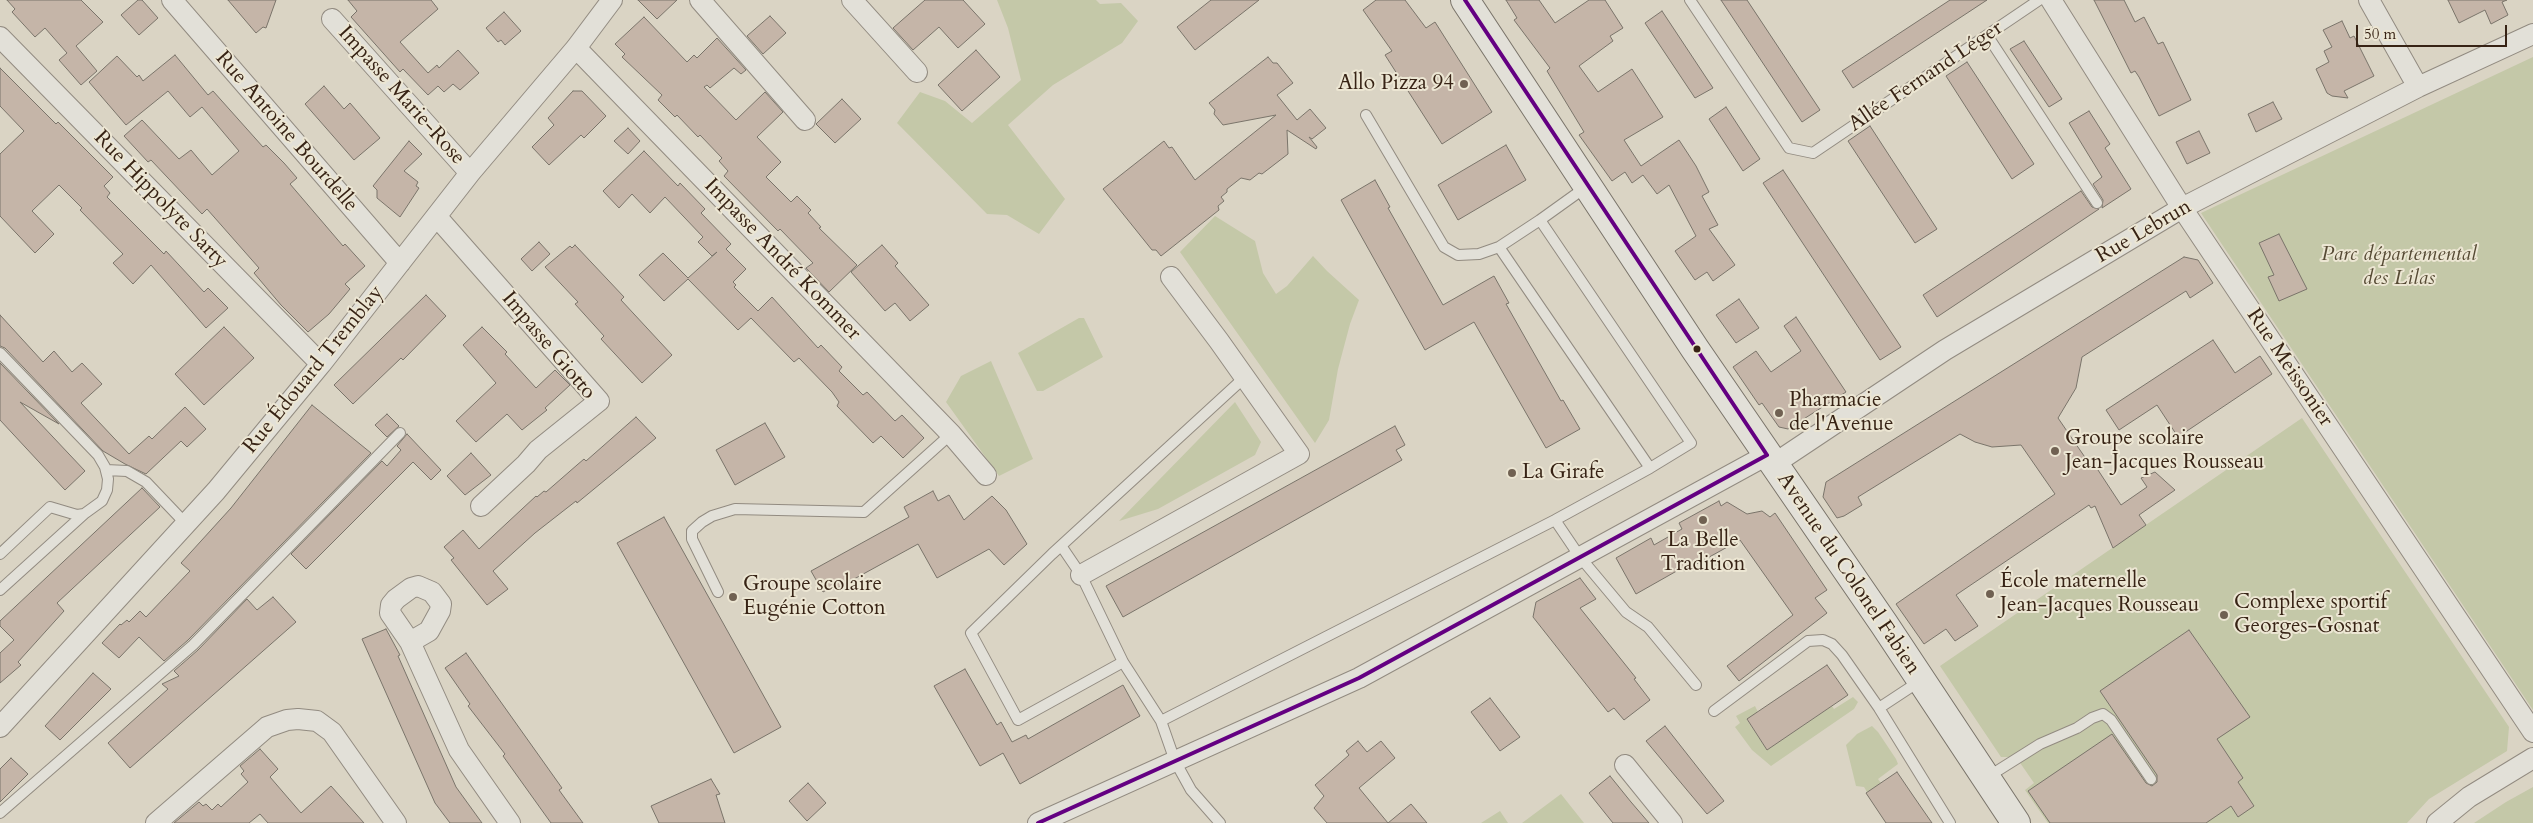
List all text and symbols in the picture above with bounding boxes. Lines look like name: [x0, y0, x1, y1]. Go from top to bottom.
scale bar: [2358, 15, 2509, 47]
street label: Allée Fernand Léger: [1844, 16, 2008, 138]
street label: Impasse Marie-Rose: [332, 21, 470, 171]
text: 50 m: [2364, 24, 2396, 44]
street label: Rue Antoine Bourdelle: [209, 46, 363, 218]
place label: Allo Pizza 94: [1338, 71, 1454, 97]
marker: Allo Pizza 94: [1458, 78, 1470, 90]
street label: Rue Hippolyte Sarty: [88, 126, 232, 274]
street label: Impasse André Kommer: [698, 174, 866, 346]
street label: Rue Lebrun: [2092, 195, 2196, 269]
park label: Parc départemental des Lilas: [2321, 242, 2477, 292]
street label: Rue Édouard Tremblay: [238, 281, 390, 459]
street label: Impasse Giotto: [496, 287, 600, 405]
street label: Rue Meissonier: [2240, 304, 2338, 432]
unlabelled marker: [1692, 344, 1702, 354]
place label: Pharmacie de l'Avenue: [1789, 388, 1894, 438]
marker: Pharmacie de l'Avenue: [1773, 407, 1785, 419]
place label: Groupe scolaire Jean-Jacques Rousseau: [2065, 426, 2264, 476]
marker: Groupe scolaire Jean-Jacques Rousseau: [2049, 445, 2061, 457]
place label: La Girafe: [1522, 460, 1605, 486]
marker: La Girafe: [1506, 467, 1518, 479]
street label: Avenue du Colonel Fabien: [1771, 468, 1925, 680]
marker: La Belle Tradition: [1697, 514, 1709, 526]
place label: La Belle Tradition: [1660, 528, 1746, 578]
place label: École maternelle Jean-Jacques Rousseau: [2000, 569, 2199, 619]
place label: Groupe scolaire Eugénie Cotton: [743, 572, 886, 622]
marker: École maternelle Jean-Jacques Rousseau: [1984, 588, 1996, 600]
place label: Complexe sportif Georges-Gosnat: [2234, 590, 2387, 640]
marker: Groupe scolaire Eugénie Cotton: [727, 591, 739, 603]
marker: Complexe sportif Georges-Gosnat: [2218, 609, 2230, 621]

